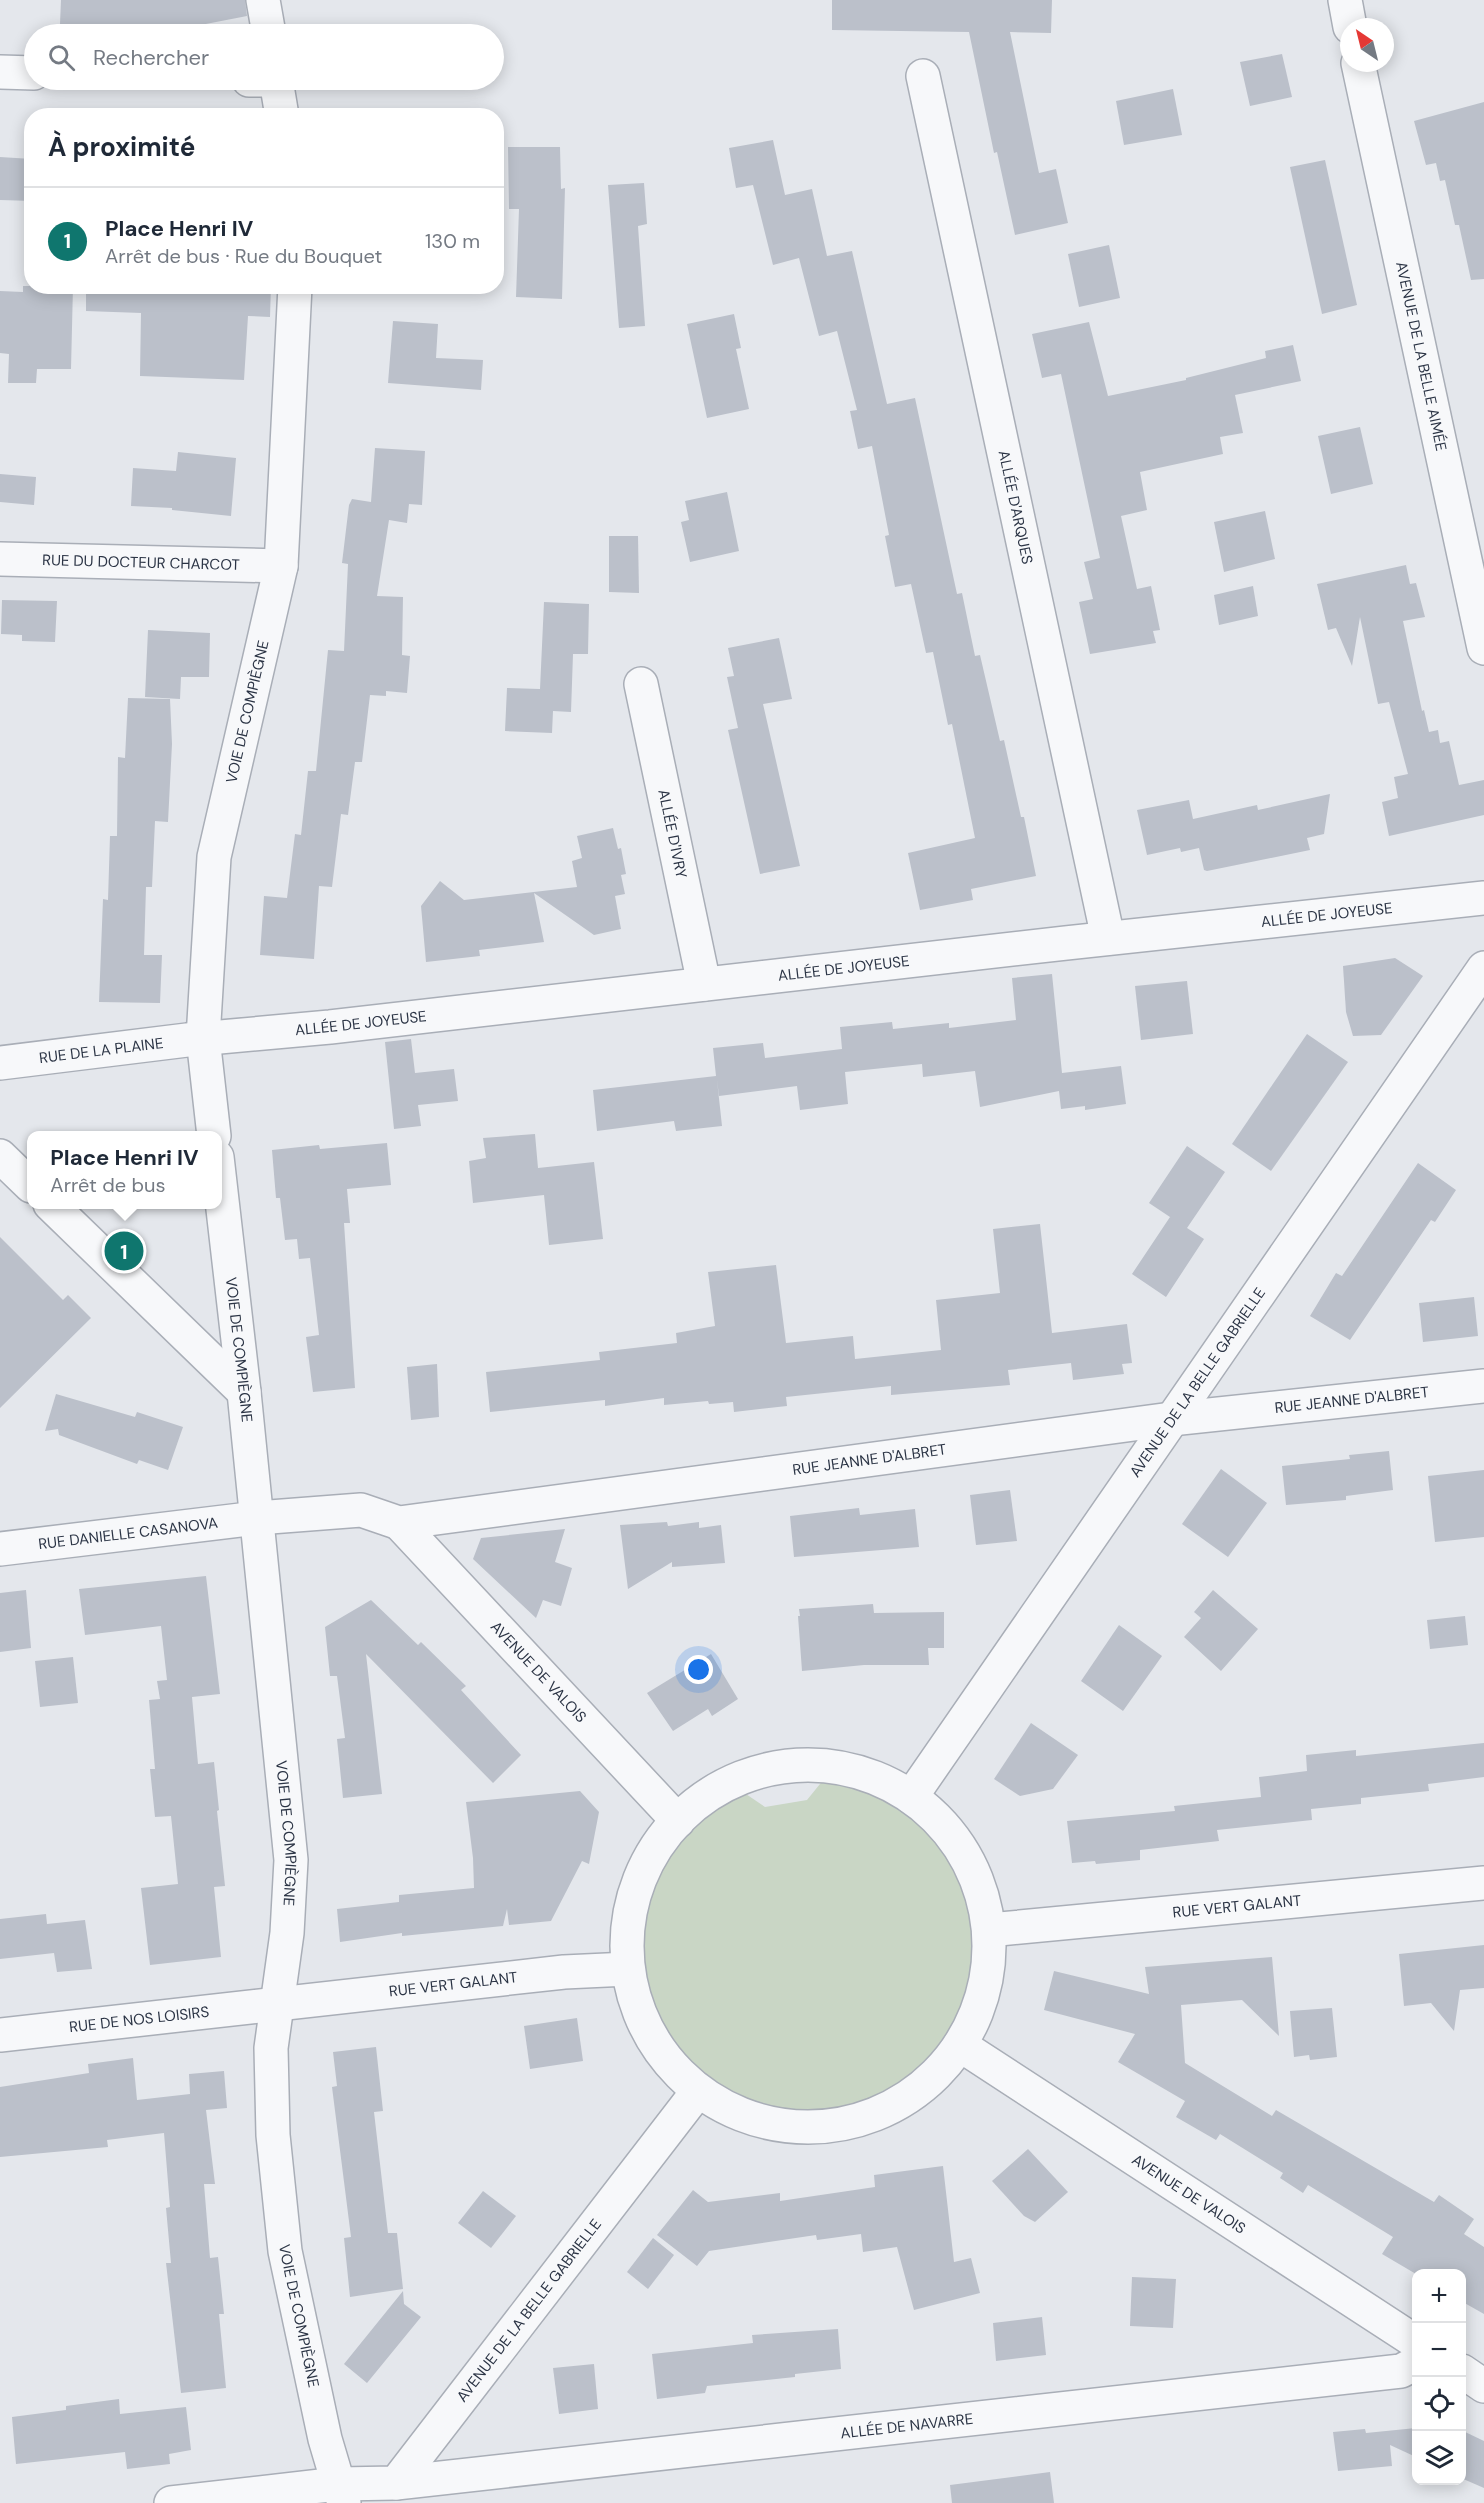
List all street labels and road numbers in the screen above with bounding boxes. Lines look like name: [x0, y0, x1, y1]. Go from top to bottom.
street label: AVENUE DE LA BELLE AIMÉE: [1391, 260, 1451, 453]
street label: ALLÉE D'ARQUES: [994, 448, 1038, 566]
street label: RUE DU DOCTEUR CHARCOT: [42, 550, 240, 575]
street label: VOIE DE COMPIÈGNE: [221, 638, 274, 785]
street label: ALLÉE D'IVRY: [653, 788, 692, 880]
street label: ALLÉE DE JOYEUSE: [1260, 898, 1393, 932]
street label: ALLÉE DE JOYEUSE: [777, 951, 910, 986]
street label: ALLÉE DE JOYEUSE: [294, 1006, 428, 1040]
street label: RUE DE LA PLAINE: [38, 1033, 164, 1068]
street label: VOIE DE COMPIÈGNE: [221, 1276, 257, 1423]
street label: AVENUE DE LA BELLE GABRIELLE: [1125, 1284, 1270, 1481]
street label: RUE JEANNE D'ALBRET: [1274, 1382, 1430, 1418]
street label: RUE JEANNE D'ALBRET: [791, 1439, 948, 1480]
street label: RUE DANIELLE CASANOVA: [37, 1513, 219, 1554]
street label: AVENUE DE VALOIS: [486, 1617, 591, 1727]
street label: VOIE DE COMPIÈGNE: [271, 1760, 301, 1907]
street label: RUE VERT GALANT: [1172, 1890, 1302, 1923]
street label: RUE VERT GALANT: [388, 1967, 518, 2001]
street label: RUE DE NOS LOISIRS: [68, 2002, 210, 2037]
street label: AVENUE DE VALOIS: [1128, 2150, 1250, 2239]
street label: AVENUE DE LA BELLE GABRIELLE: [452, 2215, 606, 2406]
street label: VOIE DE COMPIÈGNE: [274, 2243, 324, 2389]
street label: ALLÉE DE NAVARRE: [839, 2409, 974, 2443]

